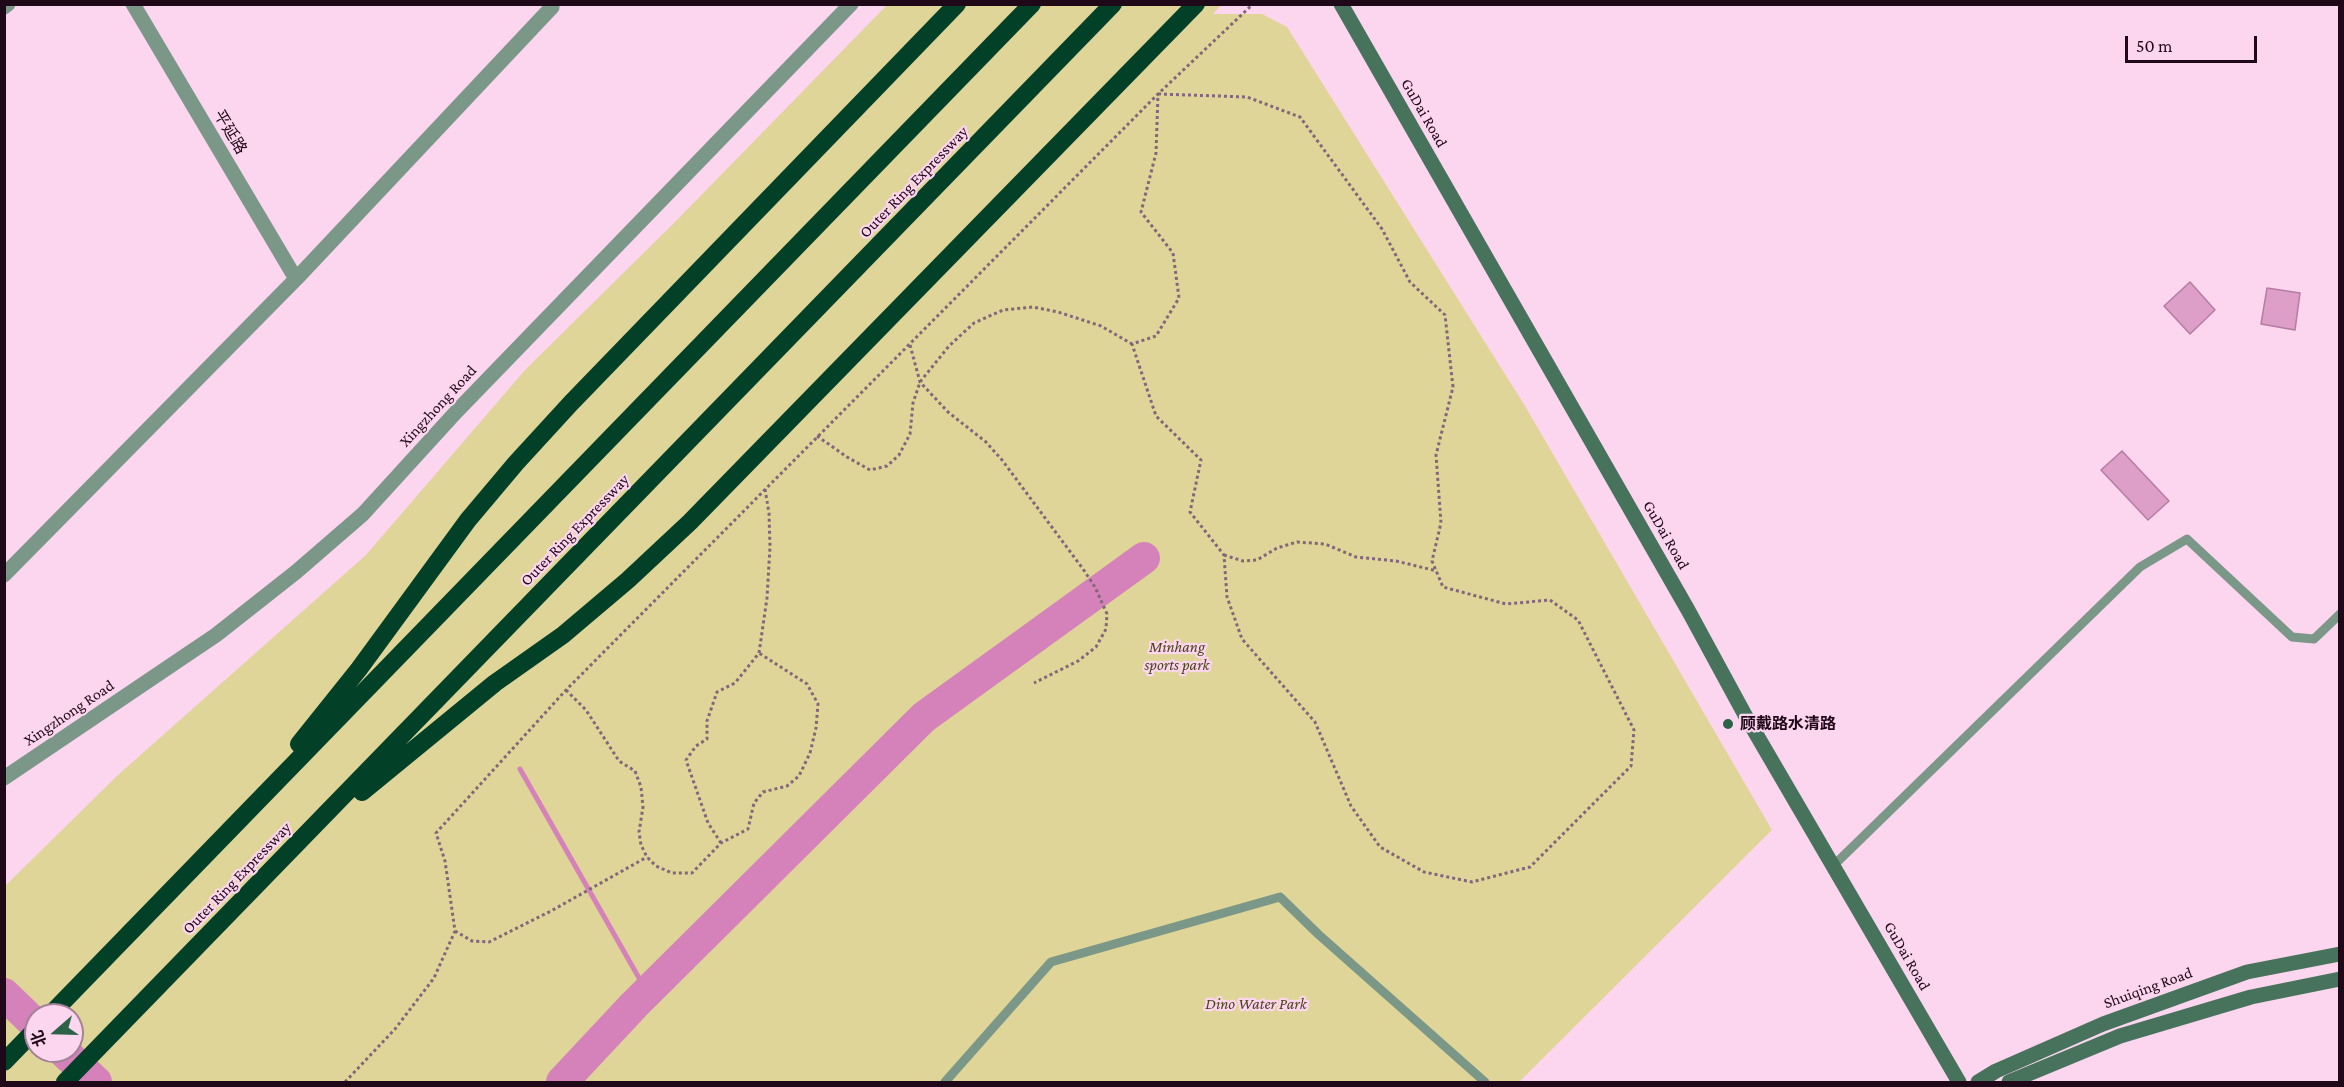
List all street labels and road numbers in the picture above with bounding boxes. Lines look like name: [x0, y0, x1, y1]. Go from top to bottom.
street label: GuDai Road: [1397, 75, 1451, 151]
street label: 平延路: [209, 106, 251, 158]
street label: Outer Ring Expressway: [856, 122, 972, 242]
street label: Xingzhong Road: [395, 361, 481, 451]
street label: Outer Ring Expressway: [517, 470, 633, 590]
street label: GuDai Road: [1639, 497, 1693, 573]
street label: Xingzhong Road: [20, 676, 118, 750]
street label: Outer Ring Expressway: [179, 818, 295, 938]
street label: GuDai Road: [1880, 918, 1934, 994]
street label: Shuiqing Road: [2101, 963, 2195, 1013]

